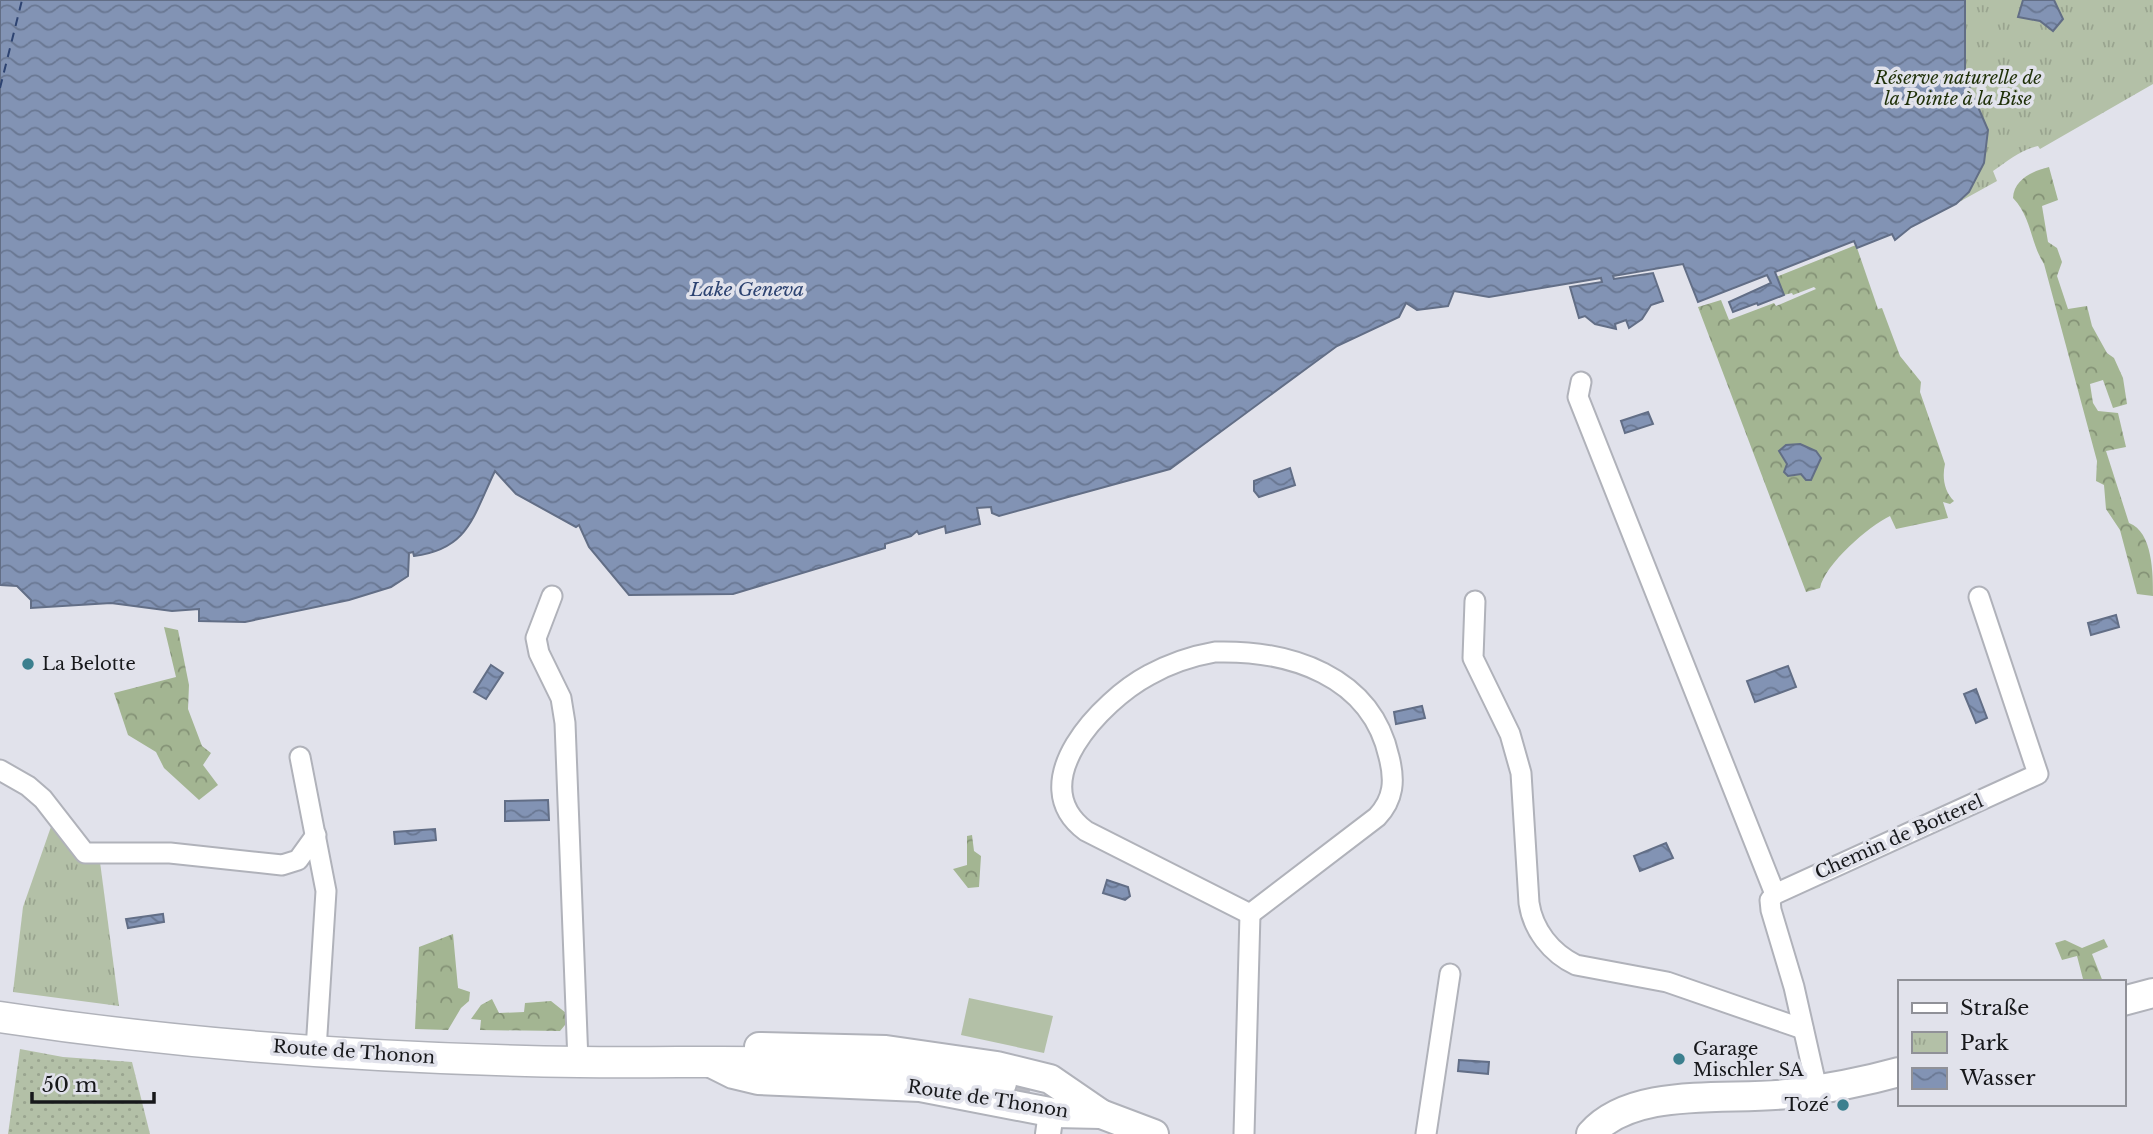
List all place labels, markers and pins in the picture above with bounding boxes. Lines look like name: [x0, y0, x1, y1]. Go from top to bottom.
place label: La Belotte: [42, 653, 136, 675]
marker: La Belotte: [20, 656, 36, 672]
place label: Garage Mischler SA: [1693, 1038, 1805, 1081]
marker: Garage Mischler SA: [1671, 1051, 1687, 1067]
place label: Tozé: [1785, 1094, 1829, 1116]
marker: Tozé: [1835, 1097, 1851, 1113]

